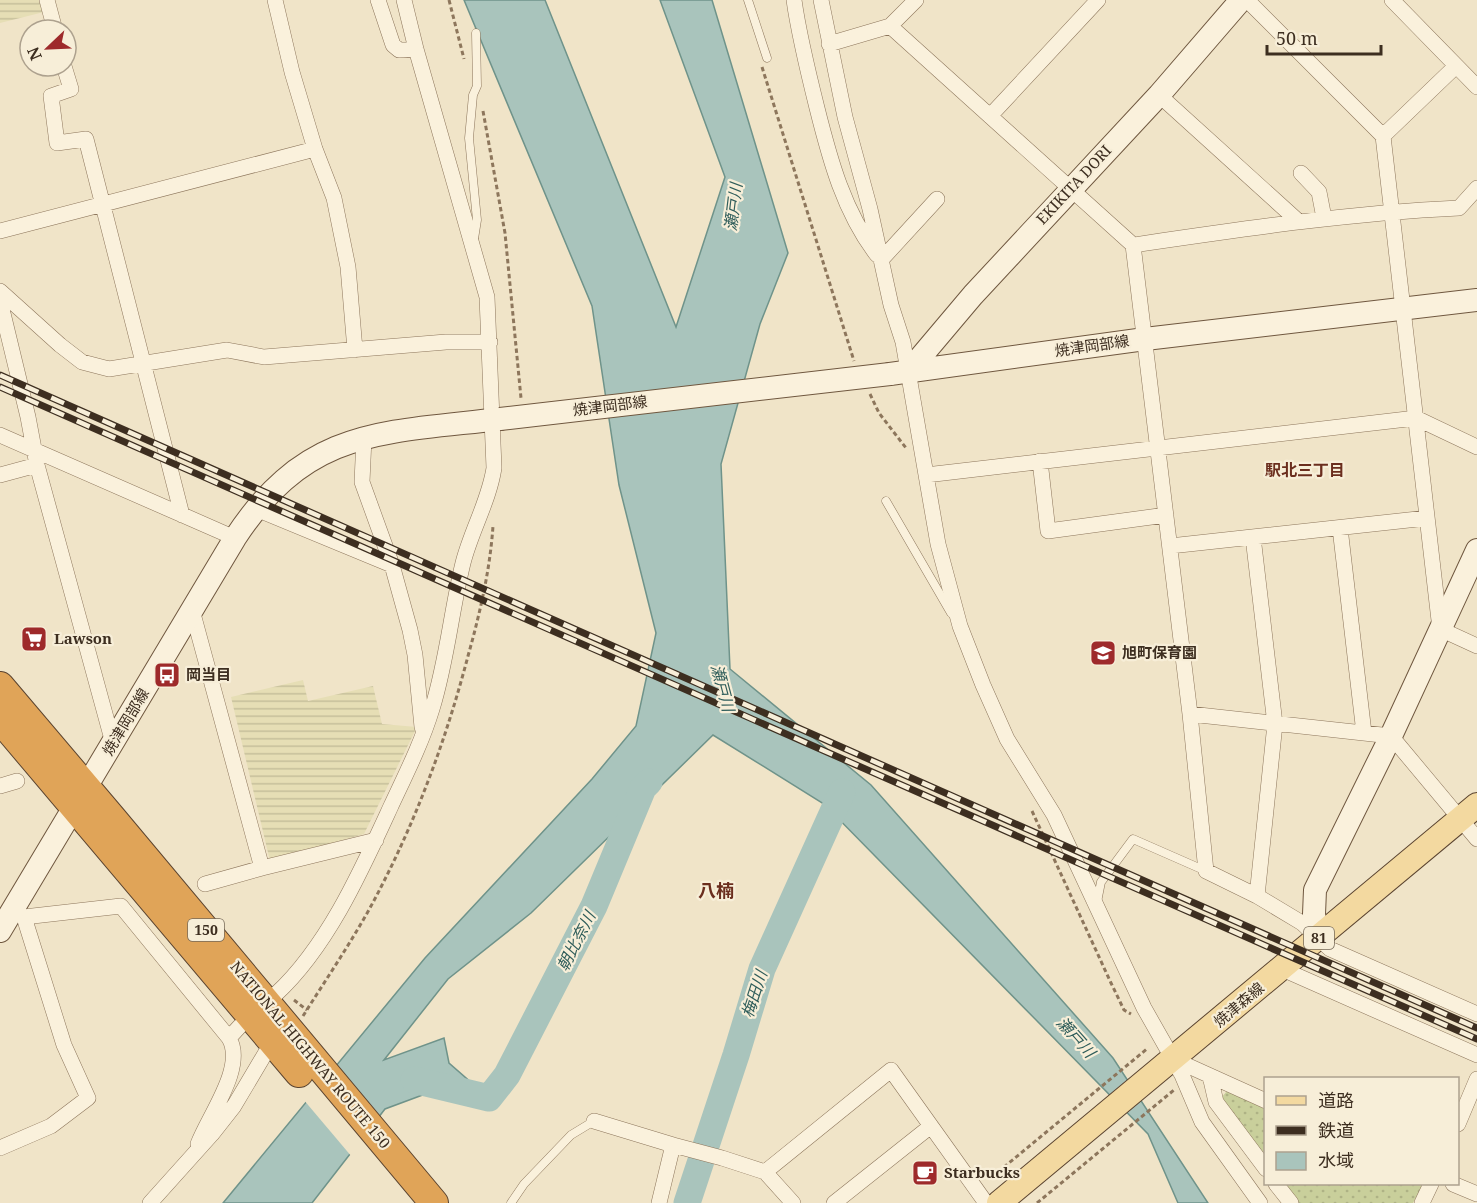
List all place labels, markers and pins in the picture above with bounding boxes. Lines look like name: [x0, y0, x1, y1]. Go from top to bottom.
supermarket icon: Lawson: [19, 624, 49, 654]
place label: Lawson: [54, 628, 112, 648]
school or university icon: 旭町保育園: [1088, 638, 1118, 668]
place label: 旭町保育園: [1122, 642, 1197, 662]
bus stop icon: 岡当目: [152, 660, 182, 690]
place label: 岡当目: [186, 664, 231, 684]
cafe icon: Starbucks: [910, 1158, 940, 1188]
place label: Starbucks: [944, 1162, 1020, 1182]

